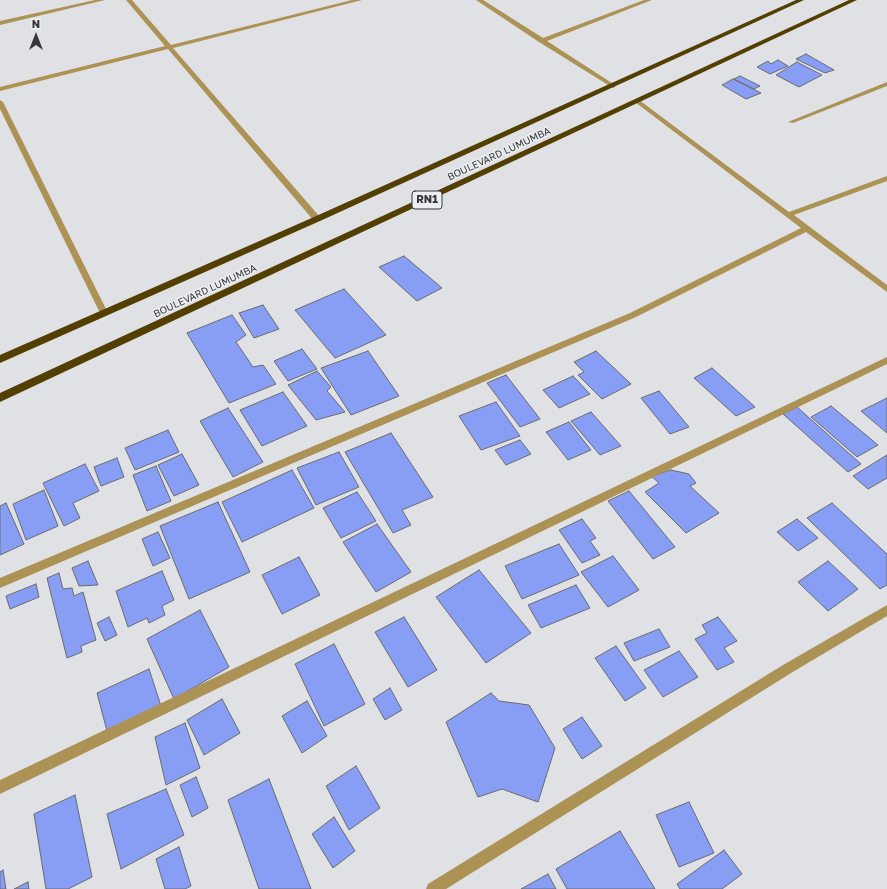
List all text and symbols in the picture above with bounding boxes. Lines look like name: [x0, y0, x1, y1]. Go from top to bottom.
north arrow: [16, 16, 56, 56]
text: N: [32, 17, 40, 30]
street label: BOULEVARD LUMUMBA: [446, 125, 552, 183]
road number: RN1: [412, 191, 442, 209]
street label: BOULEVARD LUMUMBA: [152, 262, 258, 320]

